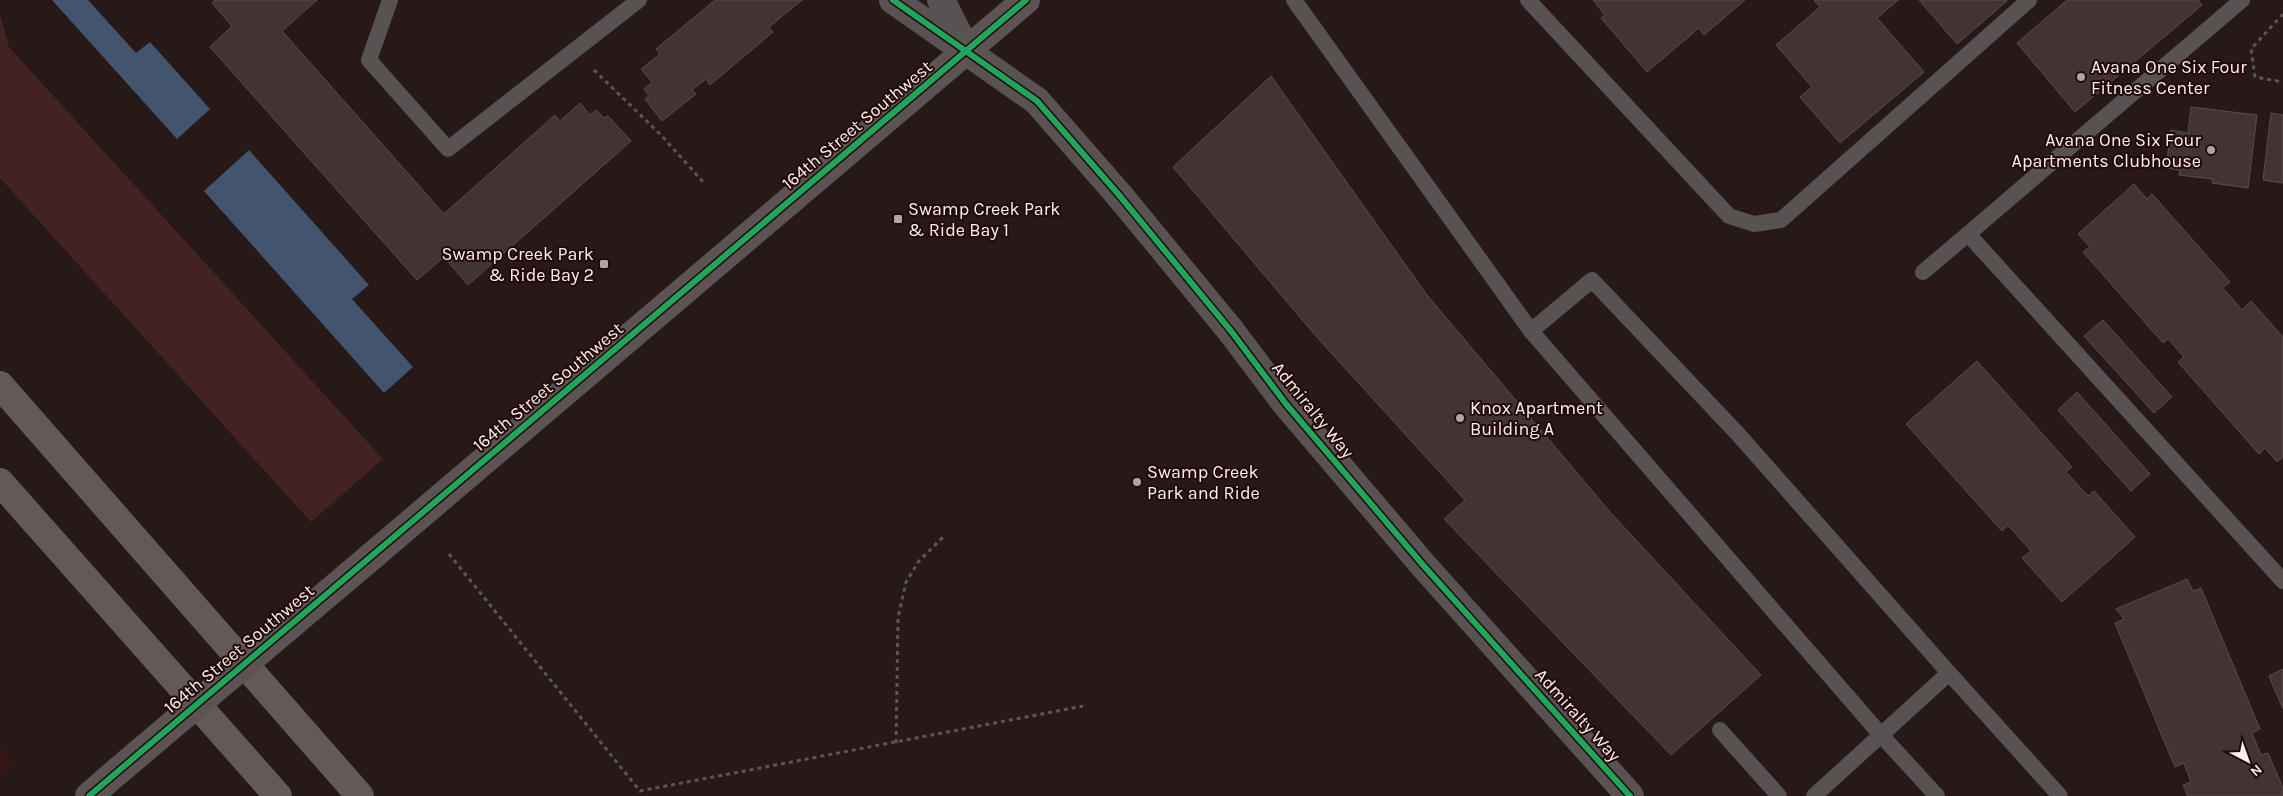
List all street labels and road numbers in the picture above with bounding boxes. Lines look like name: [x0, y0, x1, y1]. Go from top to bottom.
street label: 164th Street Southwest: [777, 55, 937, 194]
street label: 164th Street Southwest: [468, 317, 628, 456]
street label: Admiralty Way: [1267, 357, 1359, 463]
street label: 164th Street Southwest: [159, 579, 319, 718]
street label: Admiralty Way: [1530, 664, 1626, 767]

